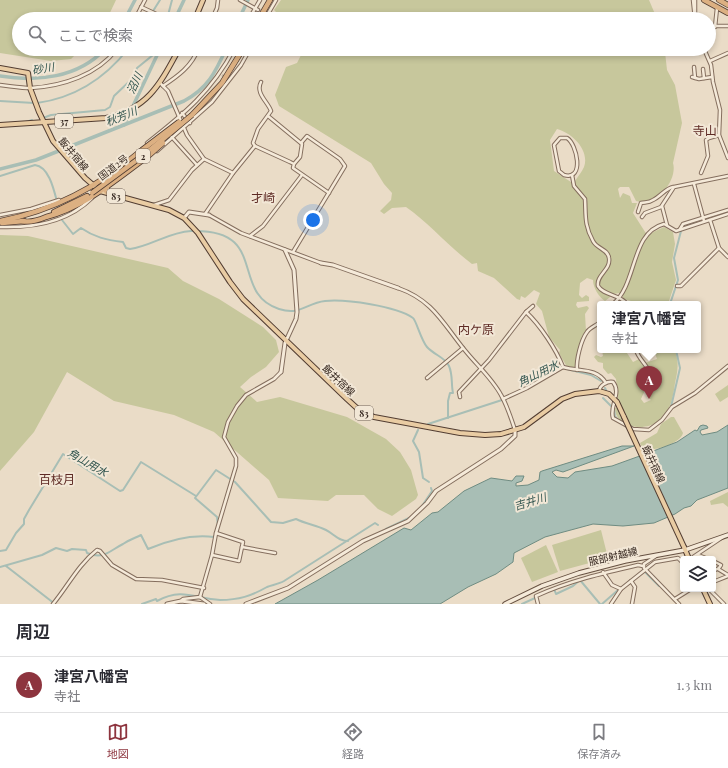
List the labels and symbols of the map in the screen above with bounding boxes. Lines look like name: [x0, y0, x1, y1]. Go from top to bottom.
water label: 砂川: [31, 59, 56, 77]
water label: 沼川: [123, 69, 146, 96]
water label: 秋芳川: [103, 102, 140, 129]
road number: 37: [55, 114, 73, 128]
district label: 寺山: [693, 122, 717, 138]
street label: 飯井宿線: [56, 134, 92, 174]
road number: 2: [136, 149, 150, 163]
street label: 国道2号: [95, 151, 131, 183]
road number: 83: [107, 189, 125, 203]
district label: 才崎: [251, 189, 275, 205]
your location: [303, 210, 323, 230]
district label: 内ケ原: [458, 321, 494, 337]
water label: 角山用水: [515, 356, 562, 389]
street label: 飯井宿線: [320, 361, 358, 399]
pin: A: [636, 366, 662, 399]
road number: 83: [355, 406, 373, 420]
street label: 飯井宿線: [639, 443, 669, 485]
water label: 角山用水: [65, 445, 112, 480]
district label: 百枝月: [39, 471, 75, 487]
water label: 吉井川: [512, 489, 549, 513]
street label: 服部射越線: [587, 544, 639, 568]

